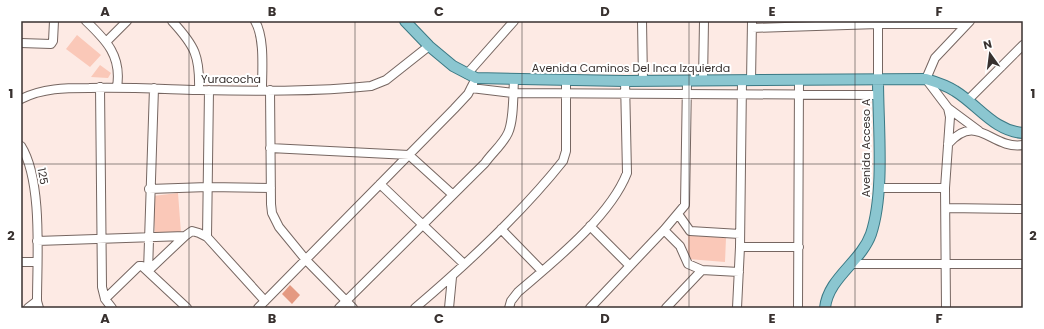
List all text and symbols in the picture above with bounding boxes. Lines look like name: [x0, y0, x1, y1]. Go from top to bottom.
text: A: [100, 2, 110, 21]
text: B: [268, 2, 277, 21]
text: C: [434, 2, 444, 21]
text: D: [600, 2, 610, 21]
text: E: [768, 2, 776, 21]
text: F: [935, 2, 943, 21]
north arrow: [970, 34, 1010, 74]
text: N: [982, 36, 994, 53]
street label: Avenida Caminos Del Inca Izquierda: [532, 60, 730, 76]
street label: Yuracocha: [201, 71, 261, 87]
text: 1: [9, 84, 13, 103]
text: 1: [1031, 84, 1035, 103]
street label: Avenida Acceso A: [858, 98, 874, 197]
street label: 125: [34, 166, 52, 186]
text: 2: [7, 226, 15, 245]
text: 2: [1029, 226, 1037, 245]
text: A: [100, 309, 110, 328]
text: B: [268, 309, 277, 328]
text: C: [434, 309, 444, 328]
text: D: [600, 309, 610, 328]
text: E: [768, 309, 776, 328]
text: F: [935, 309, 943, 328]

